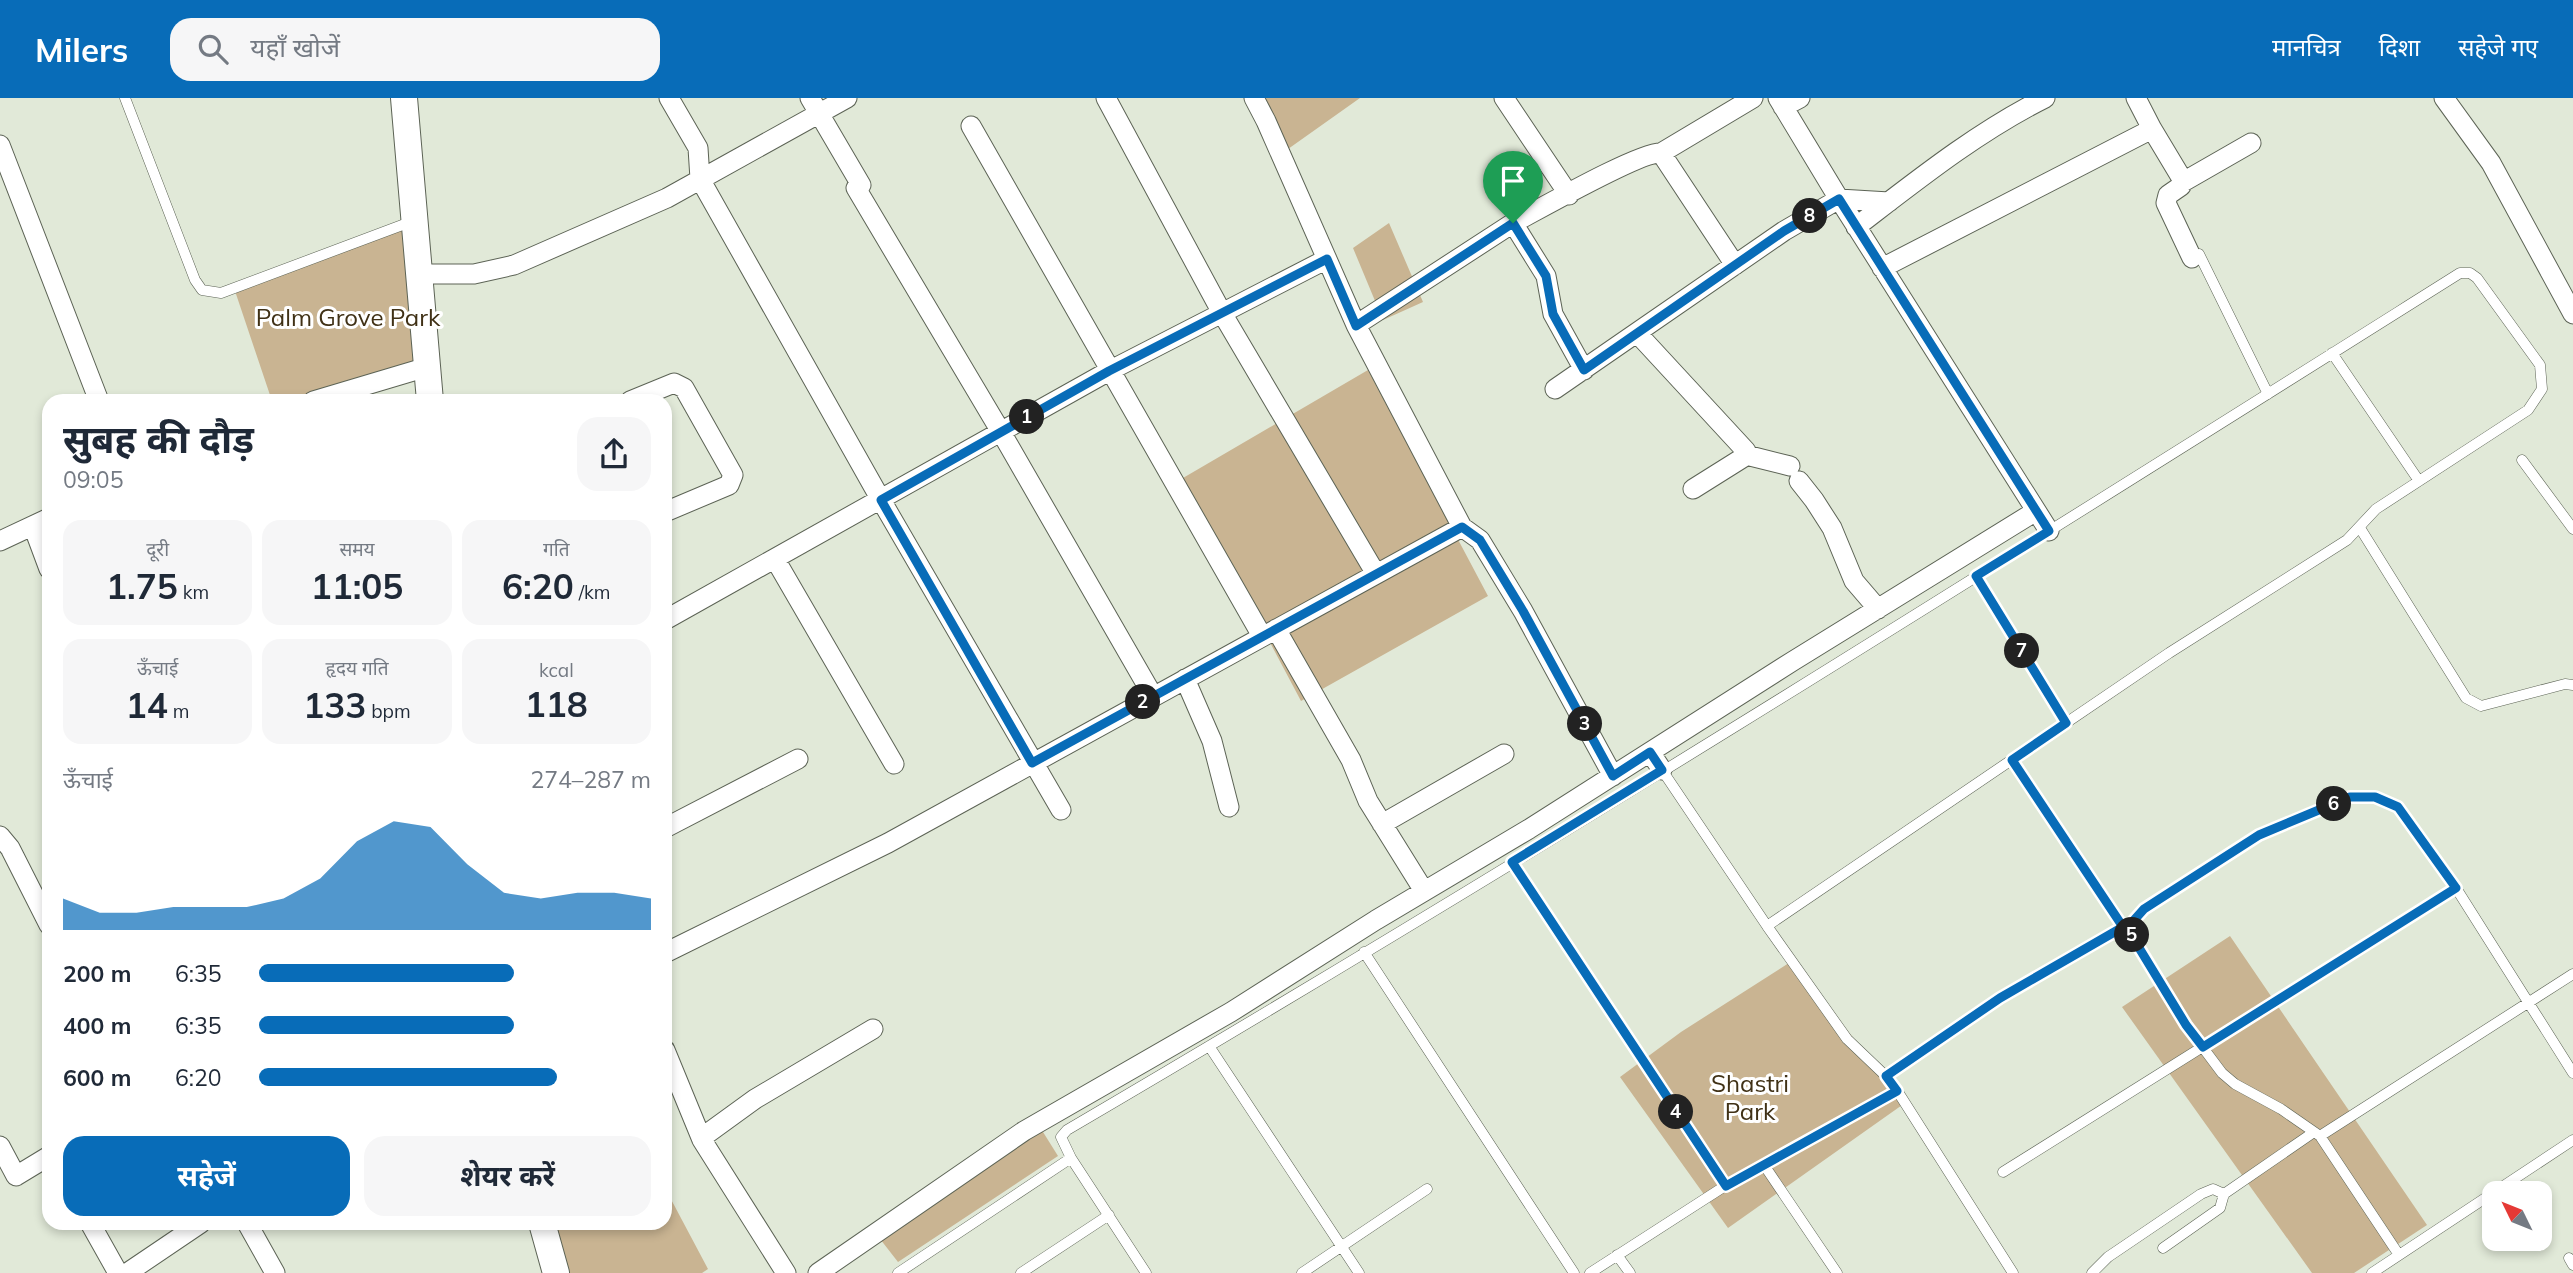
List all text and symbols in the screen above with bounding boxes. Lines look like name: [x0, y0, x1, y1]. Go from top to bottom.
search box: [170, 18, 660, 81]
text: Milers: [35, 29, 128, 70]
icon: search: [194, 30, 232, 68]
text: यहाँ खोजें: [250, 31, 340, 64]
text: मानचित्र: [2272, 32, 2341, 62]
text: दिशा: [2379, 32, 2420, 62]
text: सहेजे गए: [2458, 32, 2538, 62]
pin: [1483, 151, 1543, 223]
icon: arrive: [1494, 162, 1532, 200]
pin: 8: [1792, 198, 1828, 234]
text: 8: [1804, 203, 1815, 227]
park label: Palm Grove Park: [256, 302, 441, 332]
pin: 1: [1010, 400, 1044, 434]
text: 1: [1021, 404, 1032, 428]
text: सुबह की दौड़: [63, 415, 254, 463]
button: share: [577, 417, 651, 491]
text: 09:05: [63, 465, 123, 494]
text: दूरी: [146, 537, 169, 561]
text: समय: [339, 537, 375, 561]
text: गति: [543, 537, 570, 561]
text: 1.75: [106, 564, 178, 608]
text: 11:05: [311, 564, 403, 608]
text: 6:20: [502, 564, 574, 608]
text: km: [178, 580, 209, 604]
text: /km: [574, 580, 611, 604]
pin: 7: [2004, 634, 2039, 668]
text: 7: [2016, 638, 2027, 662]
text: ऊँचाई: [137, 656, 178, 680]
text: हृदय गति: [326, 656, 388, 680]
text: kcal: [539, 658, 574, 682]
text: 118: [525, 682, 588, 726]
text: 14: [126, 683, 168, 727]
text: 133: [303, 683, 366, 727]
pin: 2: [1126, 684, 1160, 720]
text: 2: [1137, 689, 1148, 713]
text: m: [168, 699, 190, 723]
text: bpm: [366, 699, 411, 723]
pin: 3: [1568, 706, 1602, 742]
text: 3: [1579, 711, 1590, 735]
text: ऊँचाई: [63, 765, 113, 794]
text: 274–287 m: [530, 765, 651, 794]
pin: 6: [2316, 786, 2352, 822]
text: 6: [2328, 791, 2339, 815]
pin: 5: [2114, 918, 2150, 952]
text: 5: [2126, 922, 2137, 946]
text: 200 m: [63, 959, 131, 988]
text: 6:35: [175, 959, 222, 988]
text: 400 m: [63, 1011, 131, 1040]
text: 6:35: [175, 1011, 222, 1040]
text: 600 m: [63, 1063, 131, 1092]
text: 6:20: [175, 1063, 222, 1092]
park label: Shastri Park: [1711, 1068, 1789, 1126]
pin: 4: [1658, 1094, 1694, 1130]
text: 4: [1670, 1099, 1681, 1123]
button: सहेजें: [63, 1136, 350, 1216]
button: शेयर करें: [364, 1136, 651, 1216]
north arrow: [2482, 1181, 2552, 1251]
map controls: [2482, 1181, 2552, 1251]

